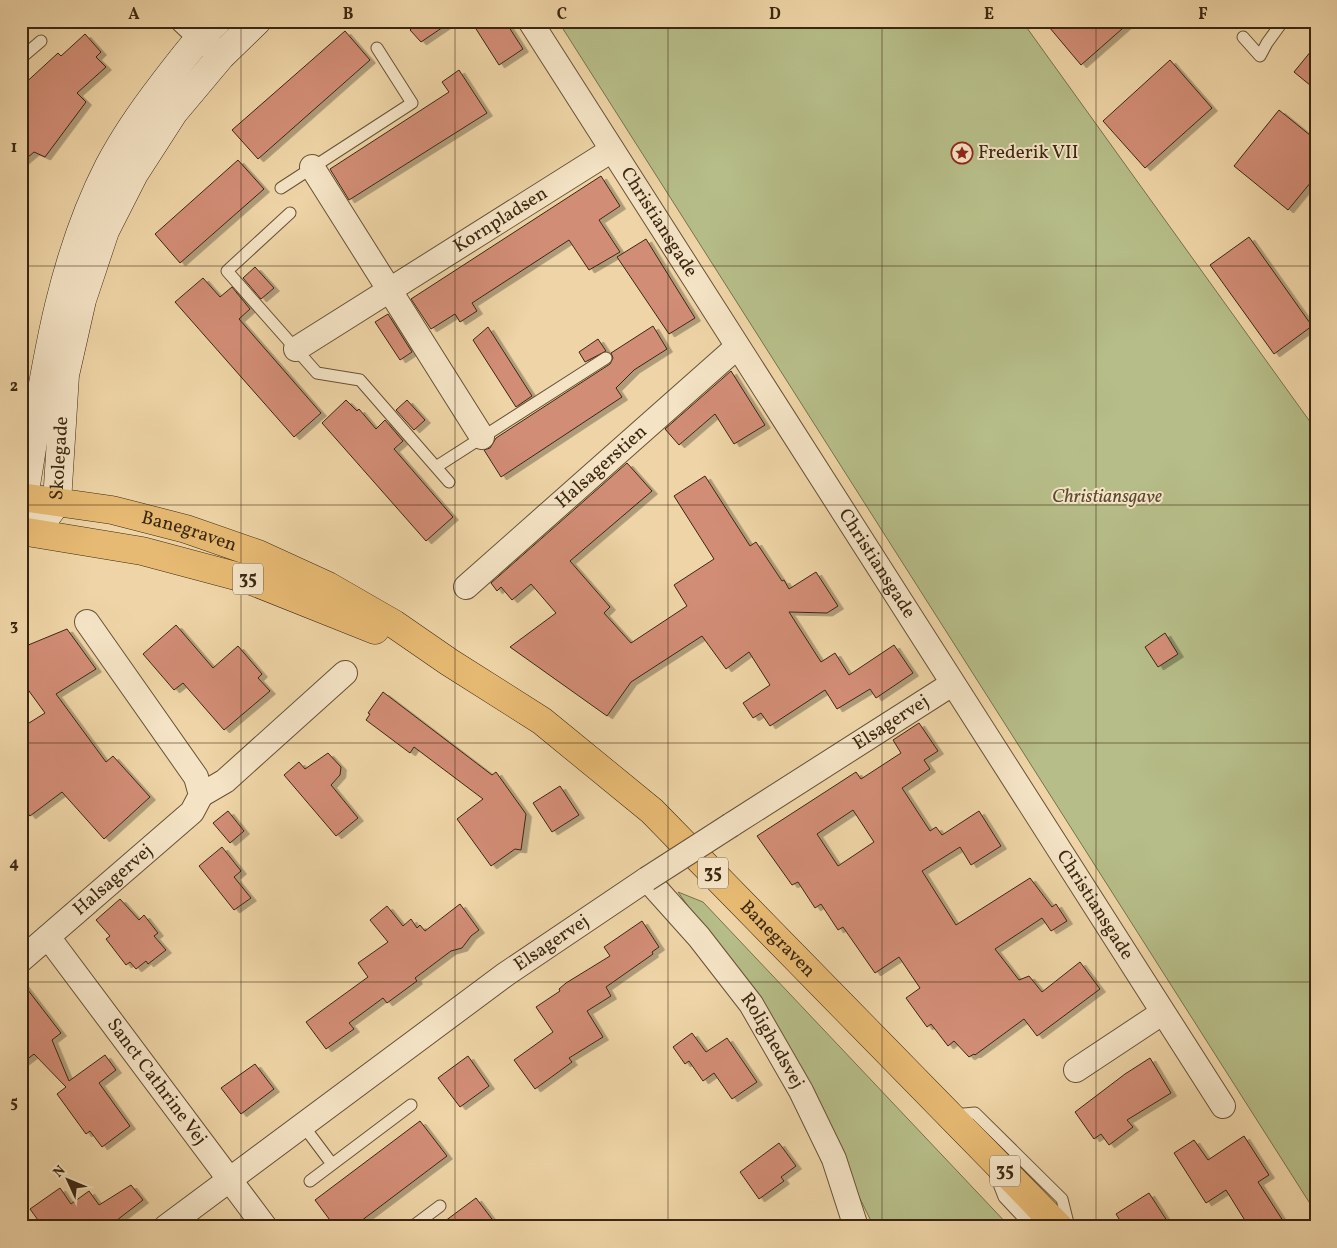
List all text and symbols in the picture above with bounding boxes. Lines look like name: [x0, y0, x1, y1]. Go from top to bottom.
text: A: [128, 4, 140, 26]
text: B: [343, 4, 354, 26]
text: C: [557, 4, 567, 26]
text: D: [769, 4, 781, 26]
text: E: [984, 4, 994, 26]
text: F: [1198, 4, 1208, 26]
text: 1: [11, 137, 17, 159]
place label: Frederik VII: [978, 140, 1079, 166]
place icon: Frederik VII: [950, 141, 974, 165]
street label: Christiansgade: [614, 162, 703, 282]
street label: Kornpladsen: [449, 181, 553, 259]
text: 2: [10, 376, 18, 398]
street label: Skolegade: [44, 415, 75, 501]
street label: Halsagerstien: [550, 419, 653, 515]
park label: Christiansgave: [1052, 484, 1162, 510]
street label: Christiansgade: [832, 504, 921, 624]
street label: Banegraven: [139, 505, 240, 559]
road number: 35: [233, 564, 263, 594]
text: 3: [10, 615, 18, 637]
street label: Elsagervej: [848, 689, 934, 757]
street label: Halsagervej: [68, 838, 159, 922]
street label: Christiansgade: [1050, 845, 1139, 965]
text: 4: [9, 853, 19, 875]
road number: 35: [698, 858, 728, 888]
street label: Banegraven: [734, 895, 821, 983]
street label: Elsagervej: [509, 908, 595, 978]
street label: Rolighedsvej: [734, 987, 810, 1094]
street label: Sanct Cathrine Vej: [100, 1013, 213, 1151]
text: 5: [10, 1092, 18, 1114]
north arrow: [42, 1156, 92, 1206]
road number: 35: [990, 1156, 1020, 1186]
text: N: [49, 1162, 70, 1182]

